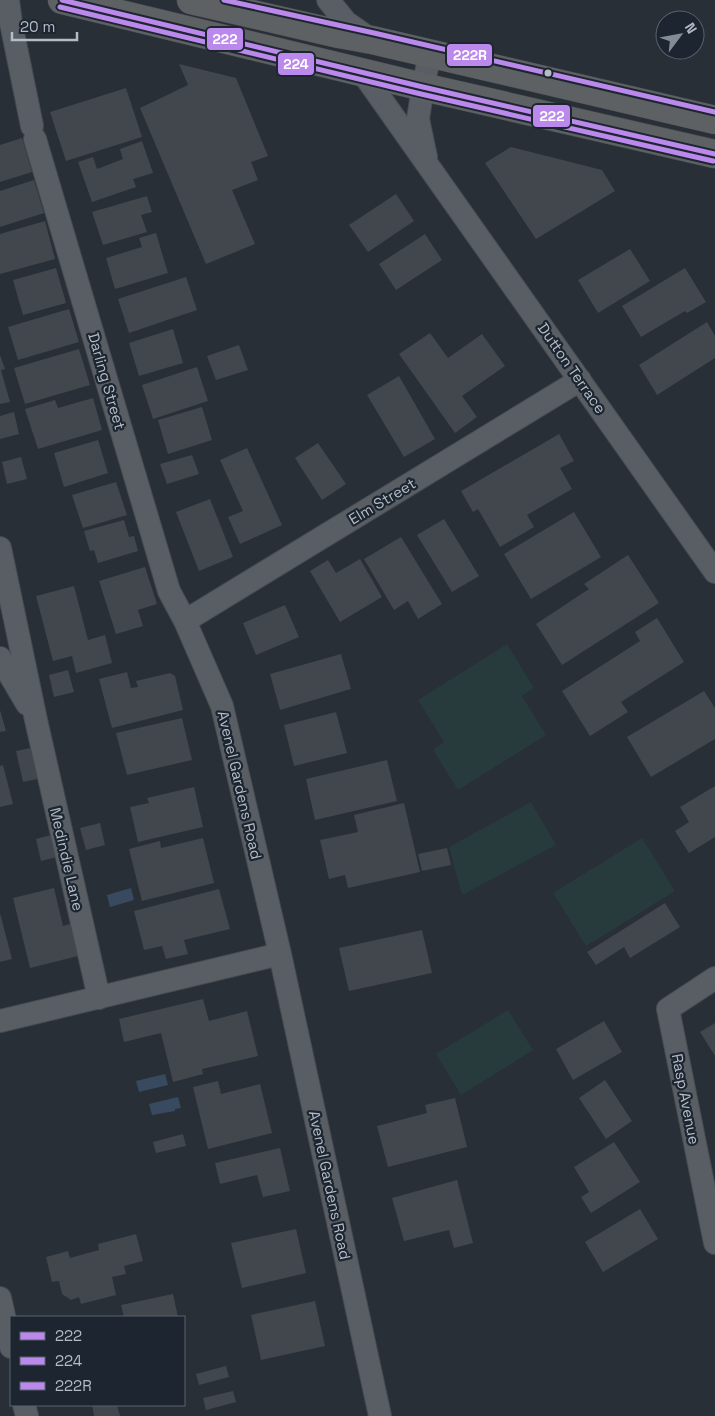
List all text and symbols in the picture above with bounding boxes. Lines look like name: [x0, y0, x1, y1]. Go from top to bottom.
scale bar: [12, 10, 78, 42]
north arrow: [655, 10, 705, 60]
text: 20 m: [20, 17, 55, 36]
text: N: [681, 19, 701, 37]
line badge: 222: [206, 27, 244, 51]
text: 222: [213, 30, 237, 48]
line badge: 222R: [446, 43, 493, 67]
text: 222R: [453, 46, 487, 64]
line badge: 224: [277, 52, 315, 76]
text: 224: [283, 55, 309, 73]
unlabelled marker: [543, 68, 553, 78]
line badge: 222: [532, 104, 571, 128]
text: 222: [540, 107, 564, 125]
street label: Dutton Terrace: [534, 319, 610, 417]
street label: Darling Street: [84, 330, 130, 432]
street label: Elm Street: [345, 474, 419, 528]
street label: Avenel Gardens Road: [214, 709, 266, 861]
street label: Medindie Lane: [46, 806, 88, 913]
street label: Rasp Avenue: [668, 1052, 704, 1146]
street label: Avenel Gardens Road: [305, 1109, 355, 1261]
legend: [10, 1316, 185, 1406]
text: 222: [55, 1326, 82, 1345]
text: 224: [55, 1351, 82, 1370]
text: 222R: [55, 1376, 92, 1395]

